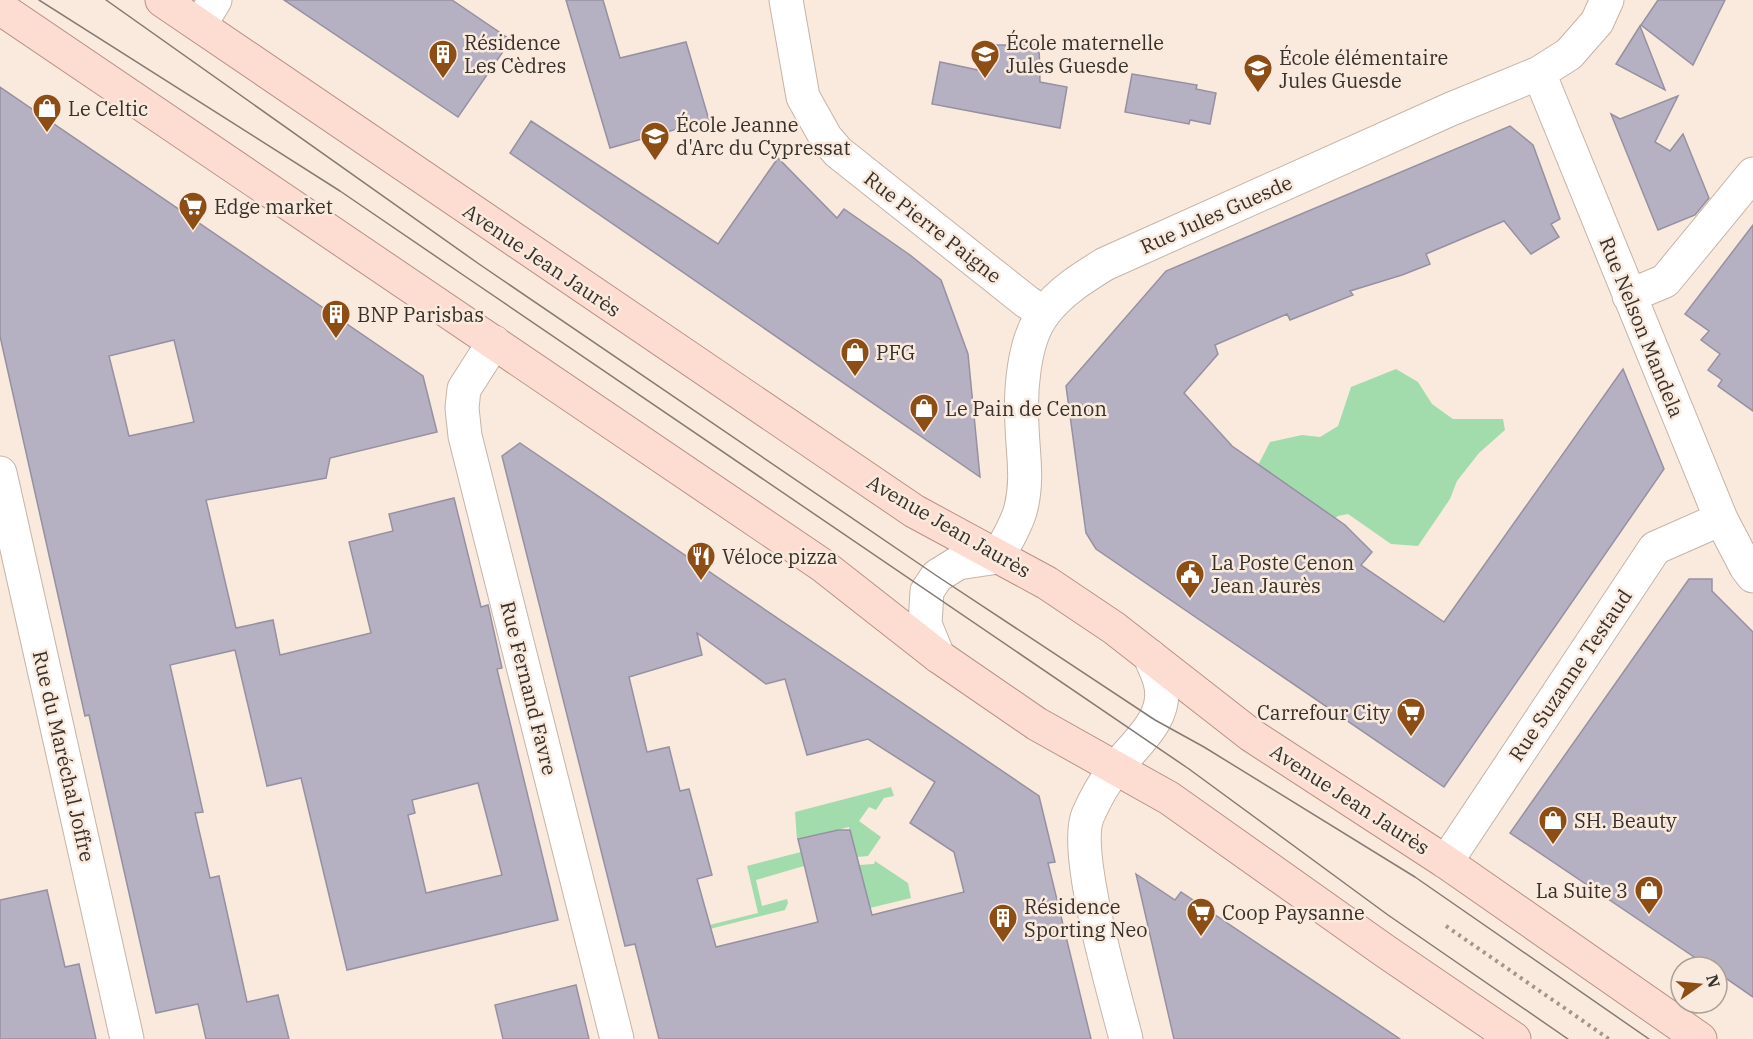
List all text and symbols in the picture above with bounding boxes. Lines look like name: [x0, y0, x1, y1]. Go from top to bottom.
place label: Résidence Les Cèdres: [464, 29, 566, 79]
place label: École maternelle Jules Guesde: [1006, 29, 1164, 79]
building icon: Résidence Les Cèdres: [427, 38, 459, 80]
school or university icon: École maternelle Jules Guesde: [969, 38, 1001, 80]
place label: École élémentaire Jules Guesde: [1279, 44, 1448, 94]
school or university icon: École élémentaire Jules Guesde: [1242, 52, 1274, 94]
shop icon: Le Celtic: [31, 92, 63, 134]
place label: Le Celtic: [68, 95, 148, 122]
place label: École Jeanne d'Arc du Cypressat: [676, 111, 851, 161]
school or university icon: École Jeanne d'Arc du Cypressat: [639, 120, 671, 162]
street label: Rue Pierre Paigne: [859, 165, 1007, 289]
street label: Rue Jules Guesde: [1136, 168, 1296, 260]
supermarket icon: Edge market: [177, 190, 209, 232]
place label: Edge market: [214, 193, 333, 220]
street label: Avenue Jean Jaurès: [458, 197, 626, 323]
street label: Rue Nelson Mandela: [1593, 233, 1691, 421]
building icon: BNP Parisbas: [320, 298, 352, 340]
place label: BNP Parisbas: [357, 301, 484, 328]
shop icon: PFG: [839, 336, 871, 378]
place label: PFG: [876, 339, 915, 366]
shop icon: Le Pain de Cenon: [908, 392, 940, 434]
place label: Le Pain de Cenon: [945, 395, 1107, 422]
street label: Avenue Jean Jaurès: [862, 468, 1036, 584]
restaurant icon: Véloce pizza: [685, 540, 717, 582]
place label: Véloce pizza: [722, 543, 838, 570]
place label: La Poste Cenon Jean Jaurès: [1211, 549, 1354, 599]
public building icon: La Poste Cenon Jean Jaurès: [1174, 558, 1206, 600]
street label: Rue Suzanne Testaud: [1502, 584, 1638, 766]
street label: Rue Fernand Favre: [494, 598, 564, 778]
street label: Rue du Maréchal Joffre: [27, 648, 101, 864]
supermarket icon: Carrefour City: [1395, 696, 1427, 738]
place label: Carrefour City: [1257, 699, 1390, 726]
street label: Avenue Jean Jaurès: [1265, 737, 1435, 861]
shop icon: SH. Beauty: [1537, 804, 1569, 846]
place label: SH. Beauty: [1574, 807, 1677, 834]
shop icon: La Suite 3: [1633, 874, 1665, 916]
place label: La Suite 3: [1536, 877, 1628, 904]
place label: Résidence Sporting Neo: [1024, 893, 1148, 943]
supermarket icon: Coop Paysanne: [1185, 896, 1217, 938]
place label: Coop Paysanne: [1222, 899, 1365, 926]
building icon: Résidence Sporting Neo: [987, 902, 1019, 944]
north arrow: [1669, 955, 1729, 1015]
text: N: [1702, 972, 1725, 990]

